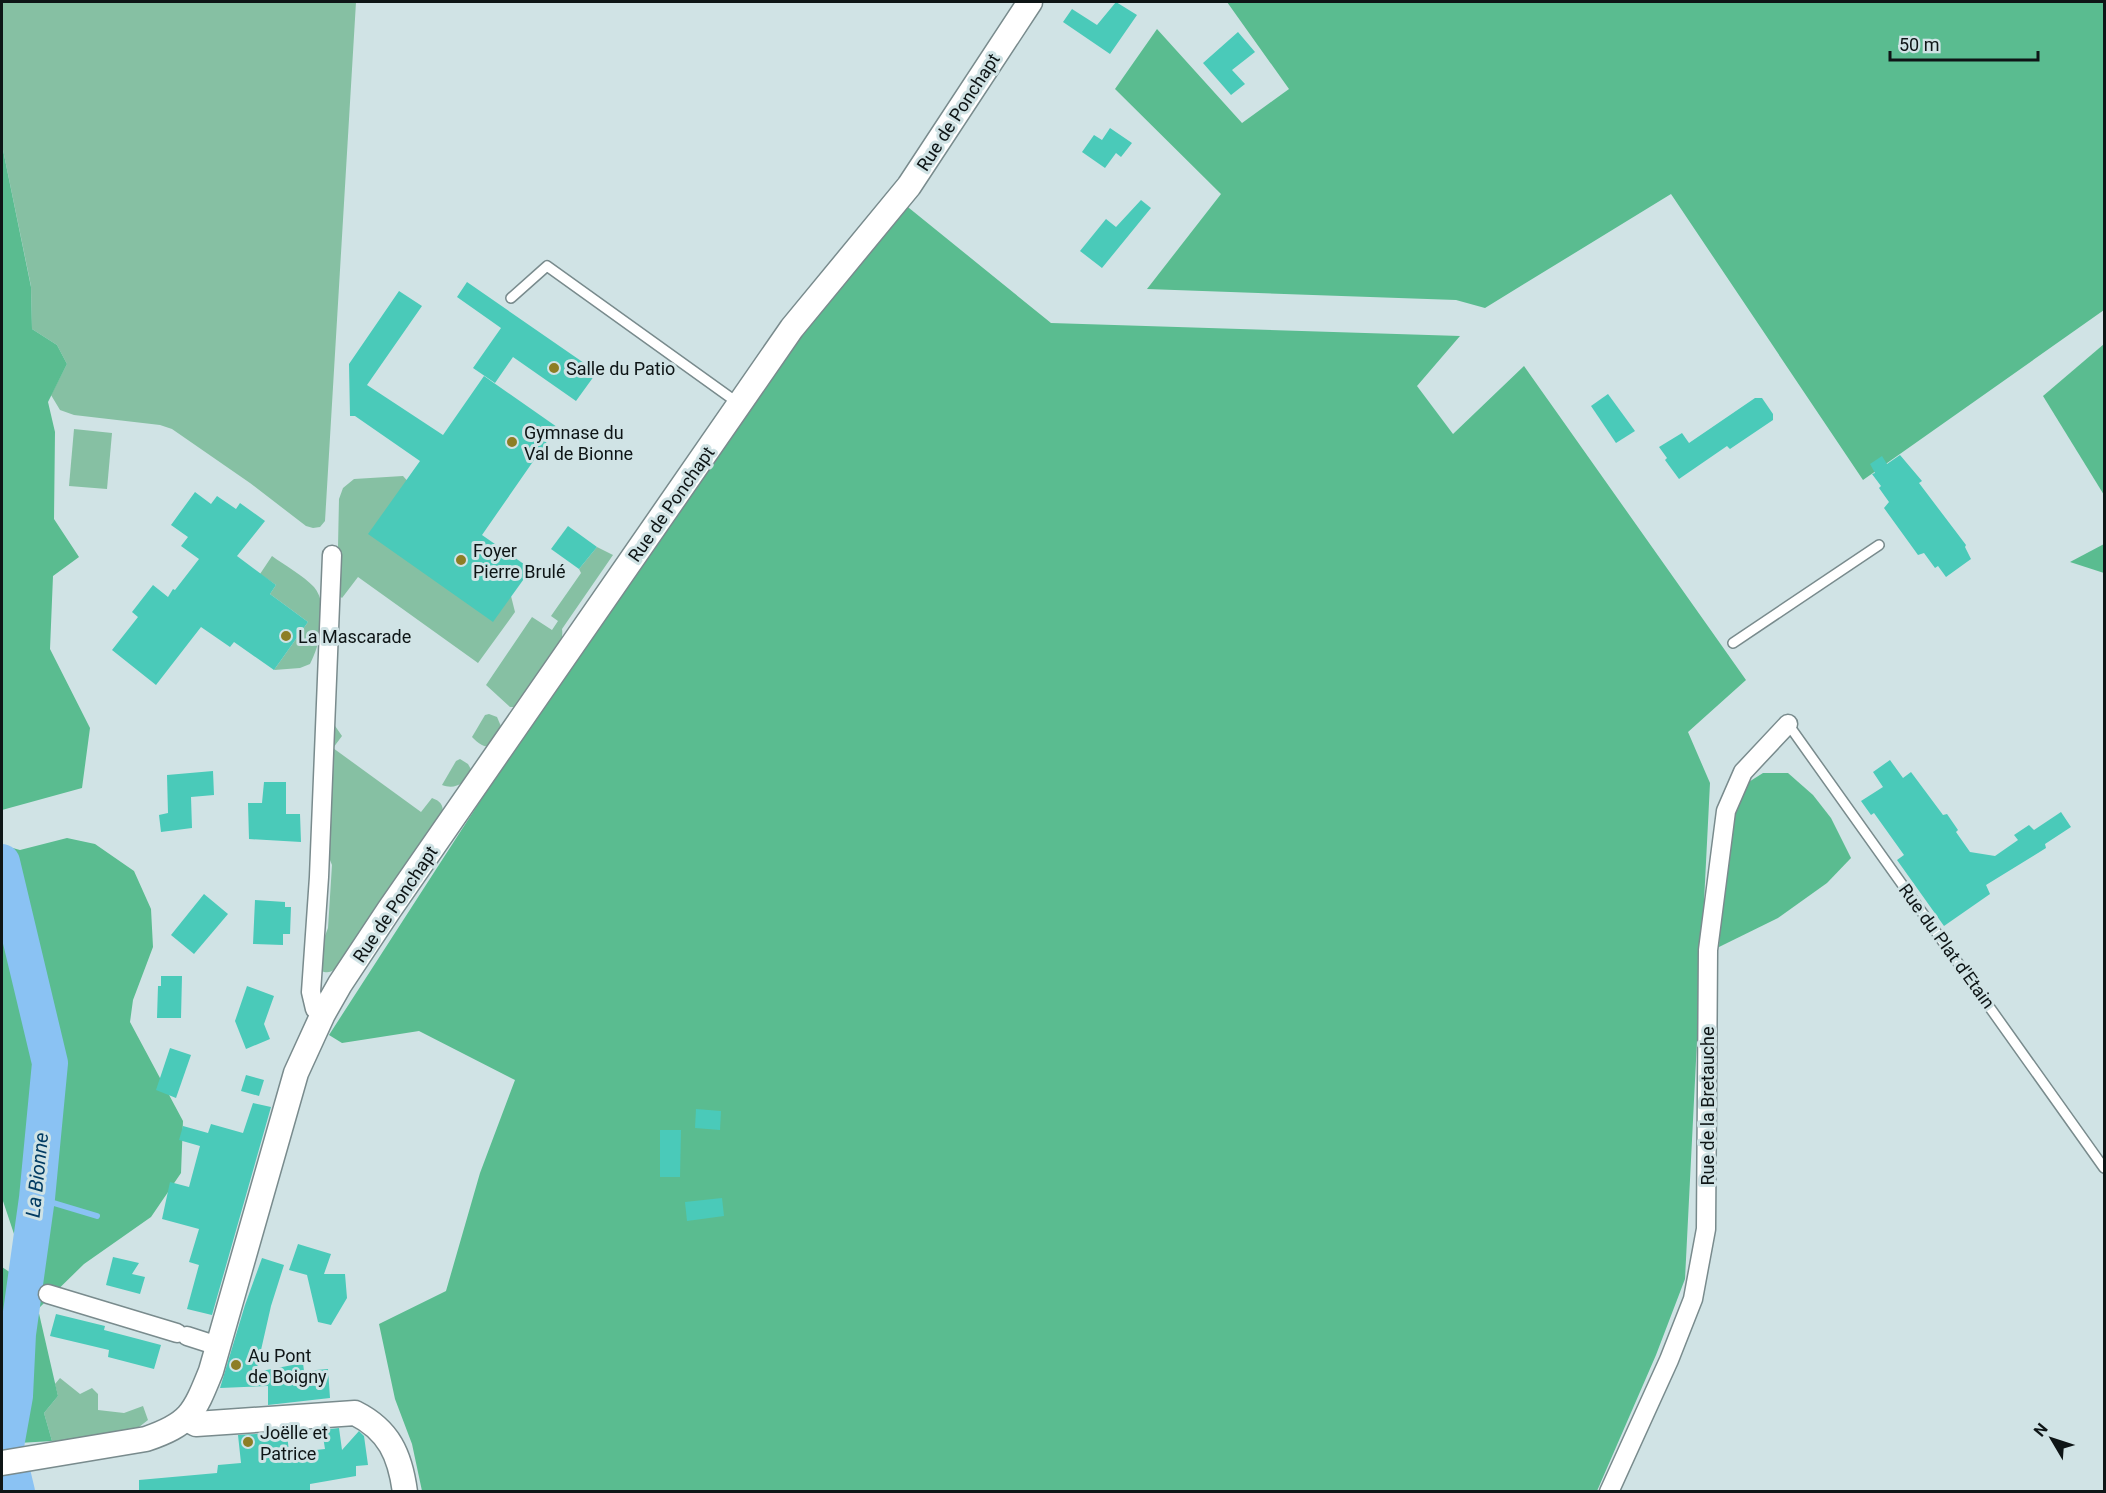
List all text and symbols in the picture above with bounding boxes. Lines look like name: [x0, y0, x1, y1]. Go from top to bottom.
scale bar: [1890, 24, 2038, 62]
text: 50 m: [1899, 34, 1939, 55]
street label: Rue de Ponchapt: [912, 49, 1004, 175]
place label: Salle du Patio: [566, 358, 675, 379]
marker: Salle du Patio: [547, 361, 561, 375]
place label: Gymnase du Val de Bionne: [524, 422, 633, 464]
marker: Gymnase du Val de Bionne: [505, 435, 519, 449]
street label: Rue de Ponchapt: [623, 442, 719, 566]
place label: Foyer Pierre Brulé: [473, 540, 565, 582]
marker: Foyer Pierre Brulé: [454, 553, 468, 567]
place label: La Mascarade: [298, 626, 411, 647]
marker: La Mascarade: [279, 629, 293, 643]
street label: Rue de Ponchapt: [348, 842, 442, 966]
street label: Rue du Plat d'Etain: [1895, 880, 1999, 1012]
street label: Rue de la Bretauche: [1697, 1027, 1718, 1186]
water label: La Bionne: [21, 1131, 53, 1219]
place label: Au Pont de Boigny: [248, 1345, 327, 1387]
marker: Au Pont de Boigny: [229, 1358, 243, 1372]
north arrow: [2022, 1409, 2082, 1469]
text: N: [2030, 1420, 2052, 1440]
place label: Joëlle et Patrice: [260, 1422, 328, 1464]
marker: Joëlle et Patrice: [241, 1435, 255, 1449]

